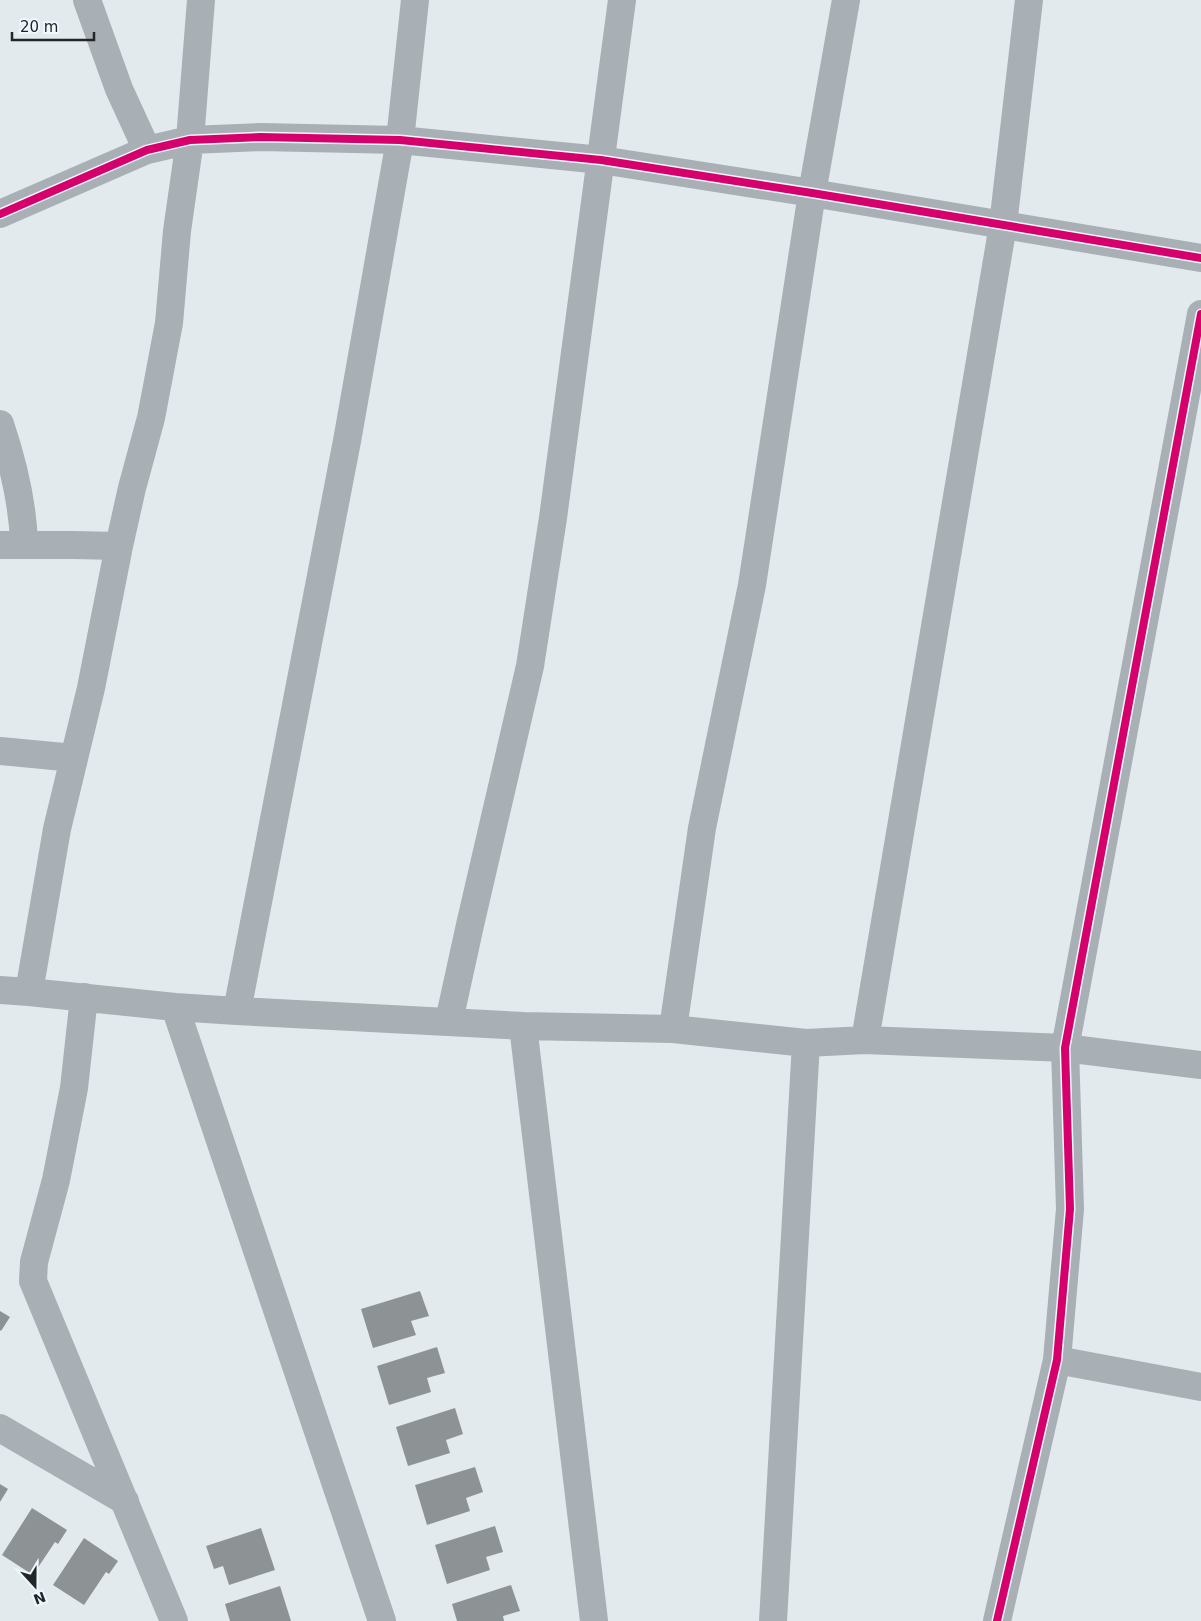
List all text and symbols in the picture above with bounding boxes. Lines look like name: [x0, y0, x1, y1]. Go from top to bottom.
scale bar: [12, 10, 95, 42]
text: 20 m: [20, 18, 58, 36]
north arrow: [10, 1561, 60, 1611]
text: N: [31, 1589, 48, 1608]

